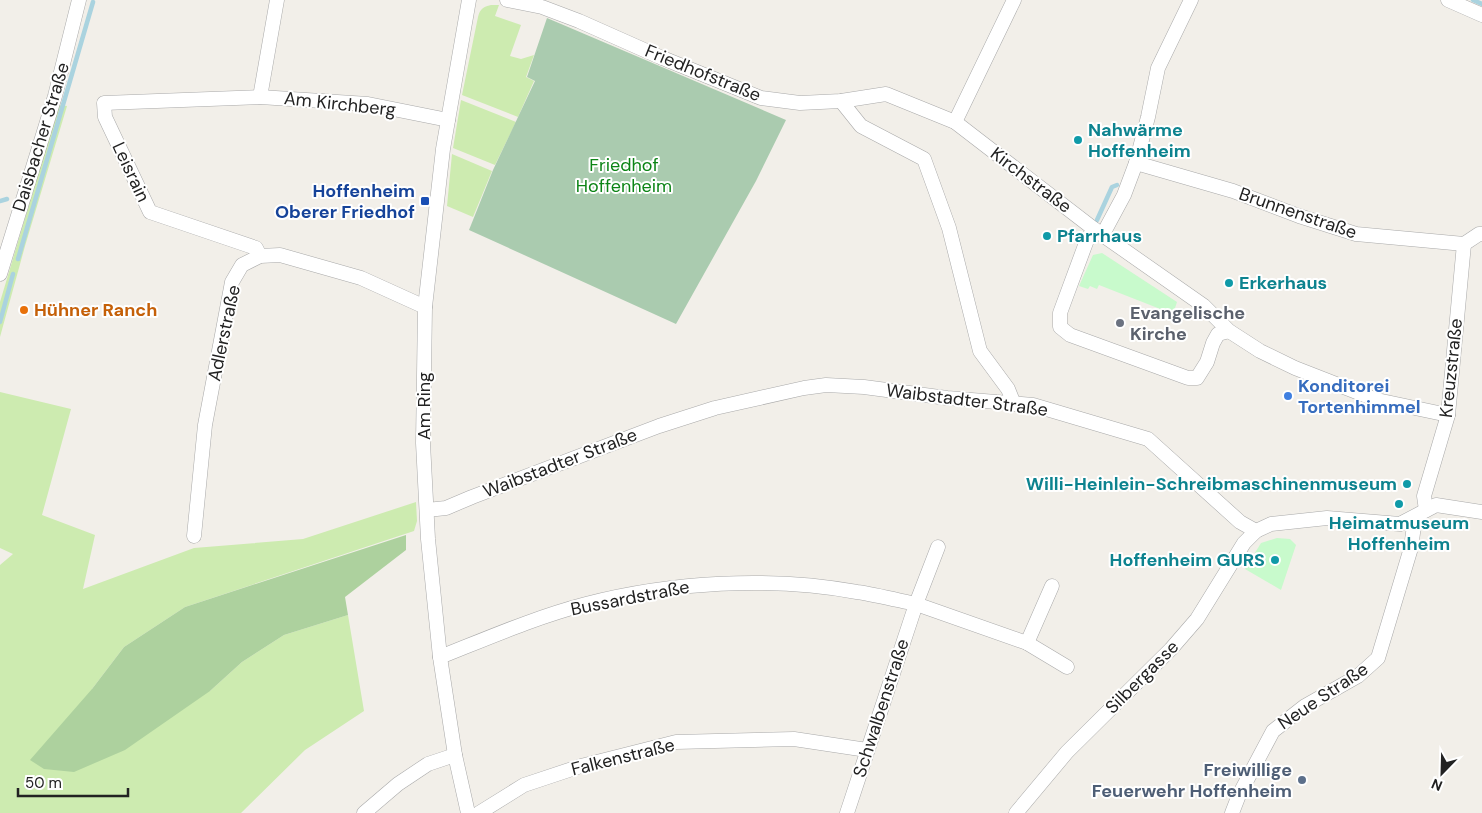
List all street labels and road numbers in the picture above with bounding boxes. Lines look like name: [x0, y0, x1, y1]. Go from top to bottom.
street label: Friedhofstraße: [642, 39, 764, 107]
street label: Daisbacher Straße: [7, 60, 75, 214]
street label: Am Kirchberg: [283, 86, 397, 122]
street label: Leisrain: [107, 138, 155, 206]
street label: Kirchstraße: [986, 142, 1076, 218]
street label: Brunnenstraße: [1236, 182, 1360, 244]
street label: Adlerstraße: [202, 283, 246, 383]
street label: Kreuzstraße: [1434, 317, 1468, 419]
street label: Am Ring: [412, 372, 436, 440]
street label: Waibstadter Straße: [885, 378, 1049, 422]
street label: Waibstadter Straße: [480, 423, 640, 503]
street label: Bussardstraße: [568, 575, 692, 621]
street label: Silbergasse: [1100, 635, 1184, 719]
street label: Schwalbenstraße: [847, 636, 915, 780]
street label: Neue Straße: [1273, 657, 1373, 735]
street label: Falkenstraße: [569, 733, 677, 781]

